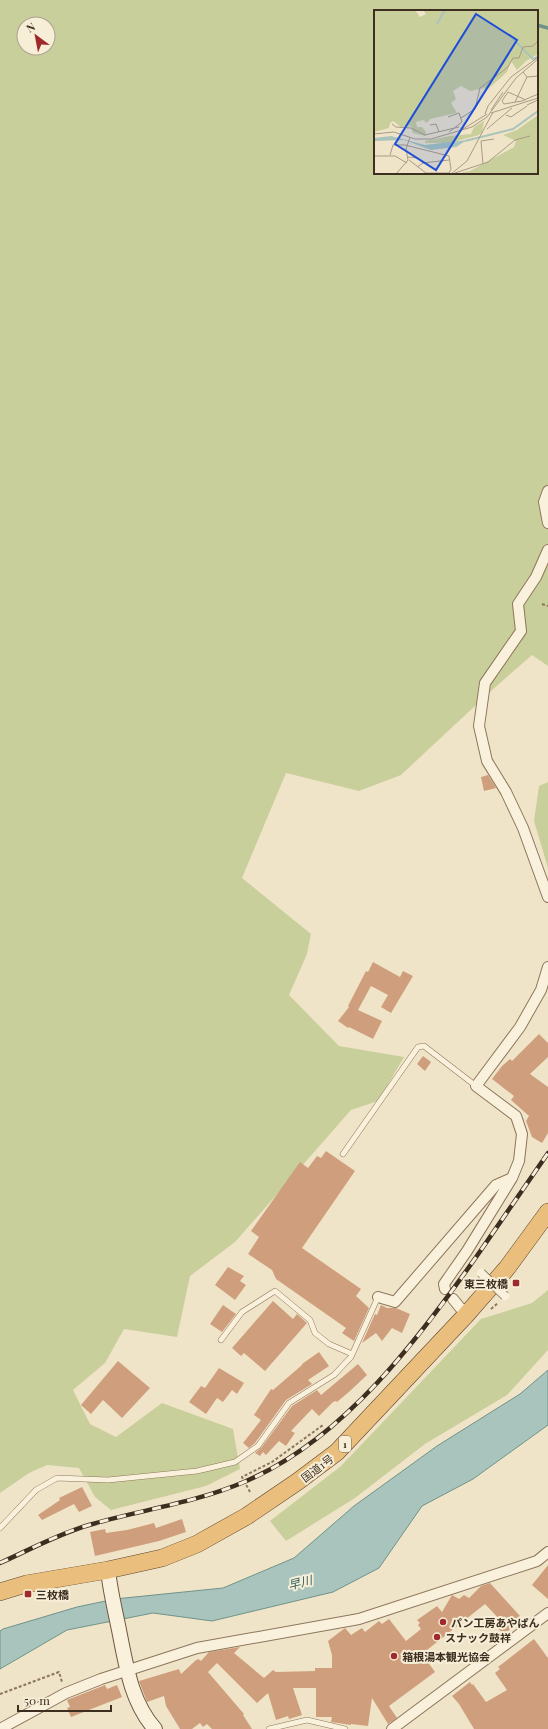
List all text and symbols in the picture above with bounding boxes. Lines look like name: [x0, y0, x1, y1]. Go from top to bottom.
inset map: [374, 10, 538, 174]
north arrow: [16, 16, 56, 56]
text: N: [23, 19, 38, 36]
place label: 東三枚橋: [464, 1276, 508, 1291]
marker: 東三枚橋: [511, 1278, 521, 1288]
road number: 1: [339, 1436, 351, 1452]
street label: 国道1号: [298, 1451, 336, 1485]
water label: 早川: [286, 1571, 316, 1593]
place label: 三枚橋: [36, 1587, 69, 1602]
marker: 三枚橋: [23, 1589, 33, 1599]
place label: パン工房あやぱん: [451, 1615, 540, 1630]
marker: パン工房あやぱん: [438, 1617, 448, 1627]
place label: スナック鼓祥: [445, 1630, 511, 1645]
marker: スナック鼓祥: [432, 1632, 442, 1642]
place label: 箱根湯本観光協会: [402, 1649, 490, 1664]
marker: 箱根湯本観光協会: [389, 1651, 399, 1661]
scale bar: [18, 1687, 111, 1713]
text: 50 m: [24, 1692, 50, 1708]

